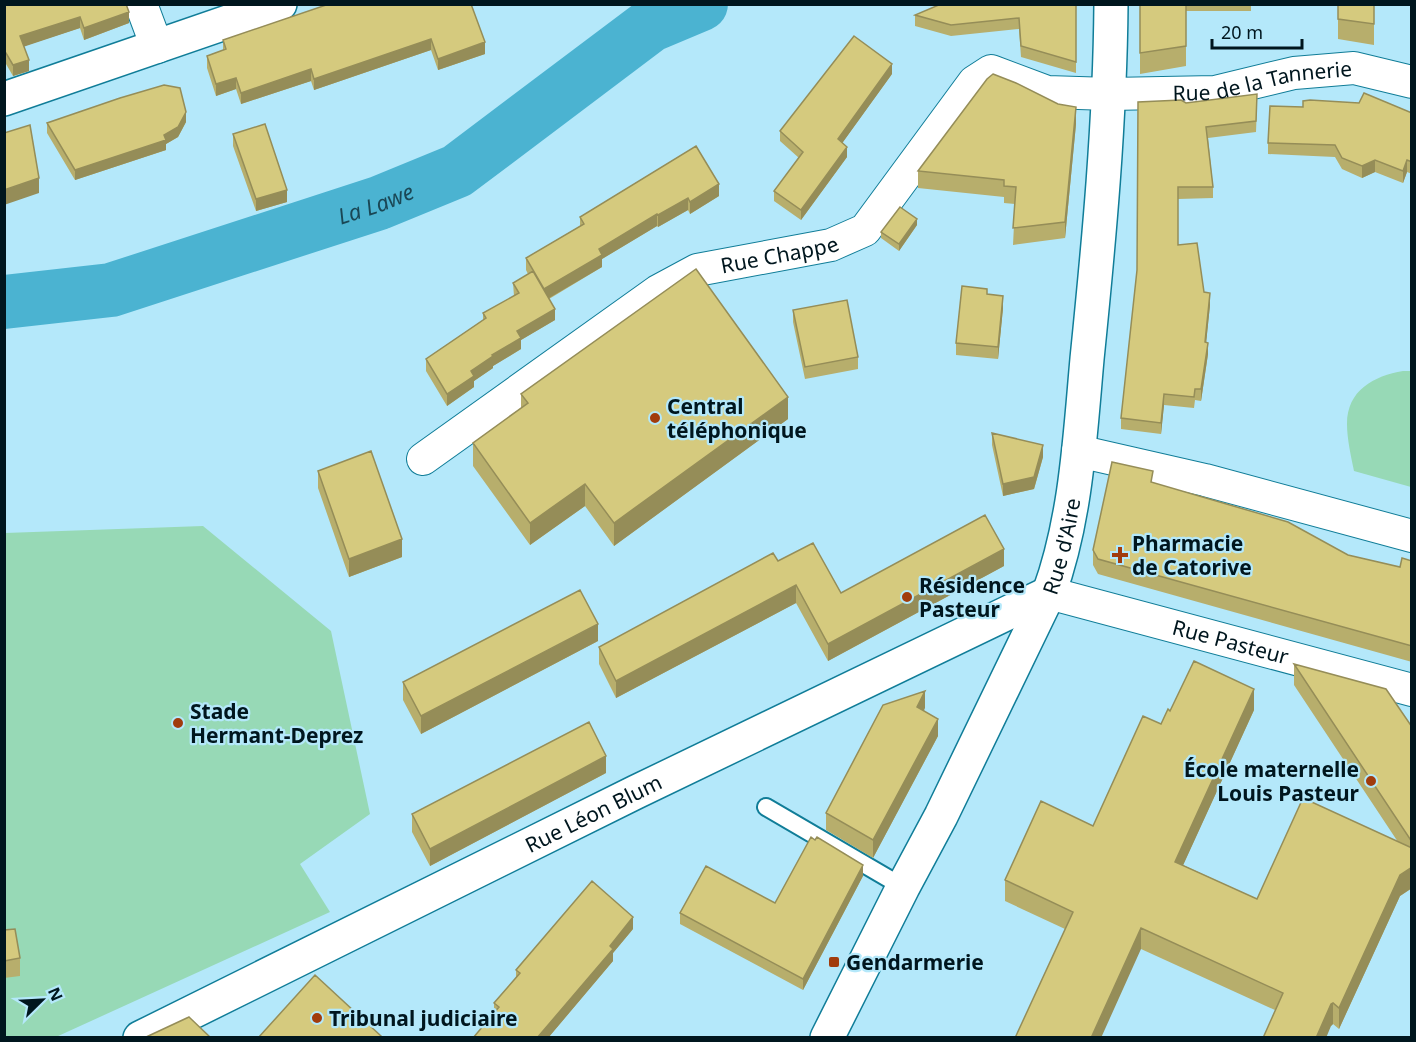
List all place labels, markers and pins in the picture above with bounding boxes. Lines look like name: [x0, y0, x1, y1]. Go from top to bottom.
place label: Central téléphonique: [667, 392, 807, 444]
marker: Central téléphonique: [648, 411, 662, 425]
place label: Pharmacie de Catorive: [1132, 529, 1252, 581]
marker: Pharmacie de Catorive: [1113, 548, 1127, 562]
place label: Résidence Pasteur: [919, 571, 1025, 623]
marker: Résidence Pasteur: [900, 590, 914, 604]
place label: Stade Hermant-Deprez: [190, 697, 363, 749]
marker: Stade Hermant-Deprez: [171, 716, 185, 730]
place label: École maternelle Louis Pasteur: [1184, 755, 1360, 807]
marker: École maternelle Louis Pasteur: [1364, 774, 1378, 788]
place label: Gendarmerie: [846, 948, 984, 976]
marker: Gendarmerie: [827, 955, 841, 969]
place label: Tribunal judiciaire: [329, 1004, 518, 1032]
marker: Tribunal judiciaire: [310, 1011, 324, 1025]

